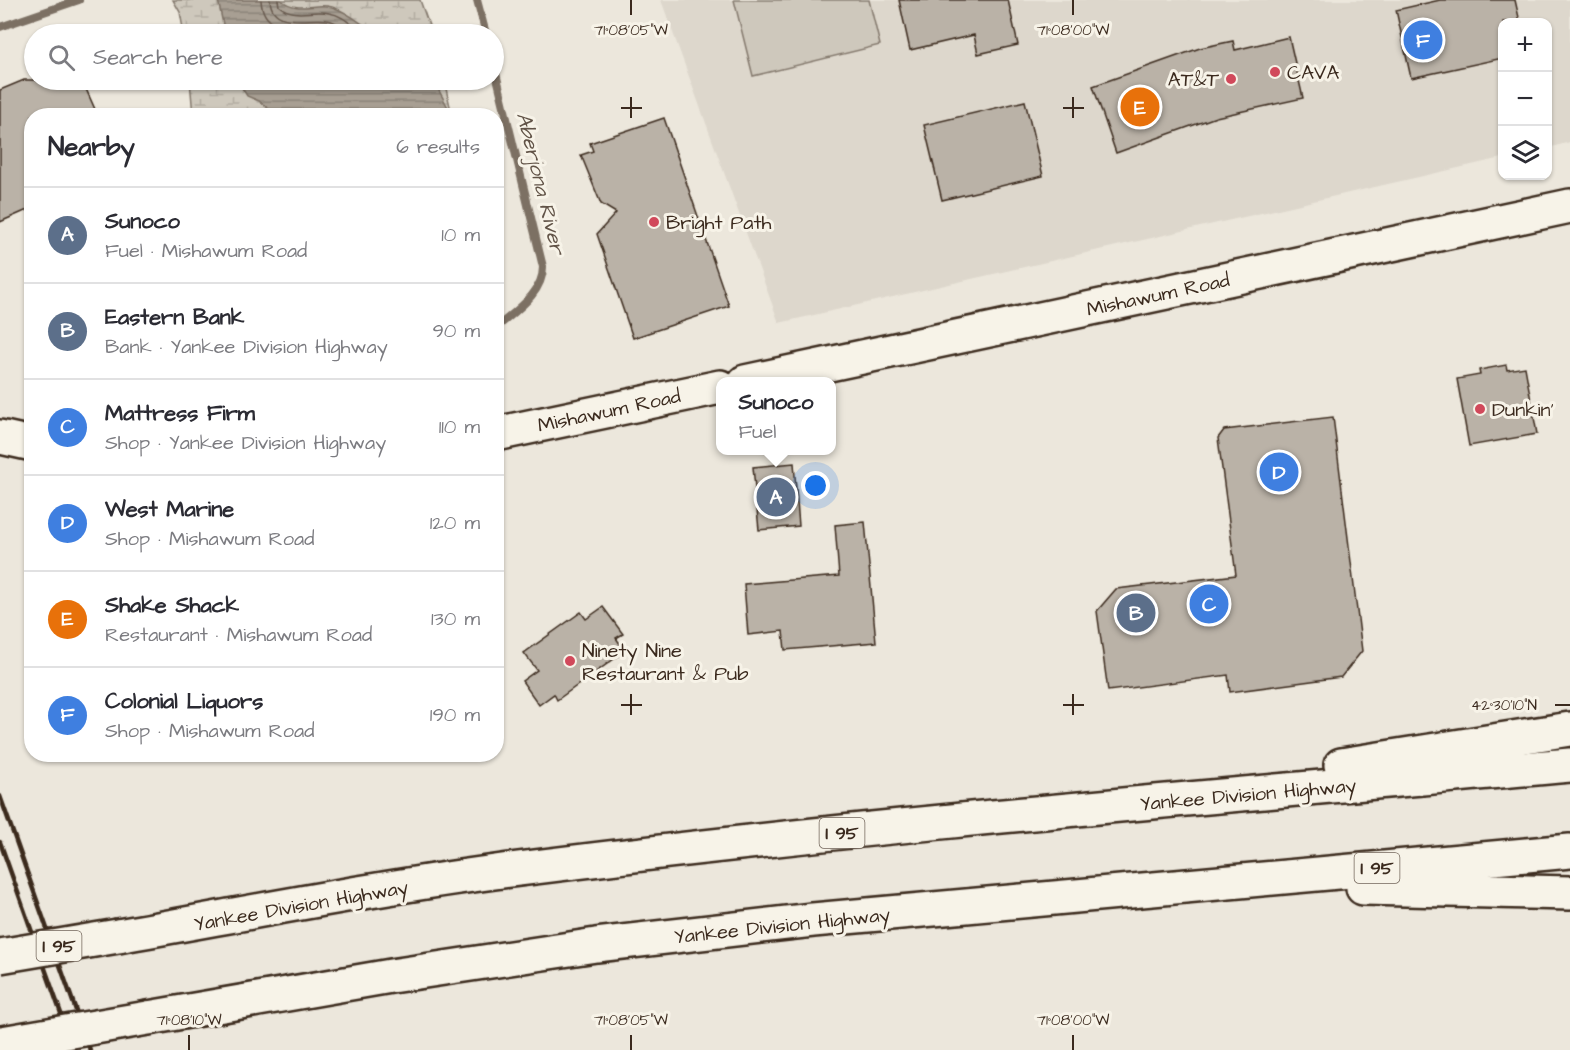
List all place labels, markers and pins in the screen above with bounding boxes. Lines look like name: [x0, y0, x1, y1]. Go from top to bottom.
pin: F: [1404, 18, 1442, 63]
place label: CAVA: [1287, 59, 1340, 87]
marker: CAVA: [1268, 65, 1282, 79]
place label: AT&T: [1168, 66, 1220, 94]
marker: AT&T: [1224, 72, 1238, 86]
pin: E: [1120, 84, 1160, 130]
place label: Bright Path: [666, 209, 772, 238]
marker: Bright Path: [647, 215, 661, 229]
place label: Dunkin': [1492, 396, 1554, 424]
marker: Dunkin': [1473, 402, 1487, 416]
pin: D: [1260, 450, 1298, 494]
pin: A: [756, 474, 796, 520]
pin: C: [1190, 582, 1228, 626]
pin: B: [1116, 590, 1156, 636]
place label: Ninety Nine Restaurant & Pub: [582, 637, 748, 688]
marker: Ninety Nine Restaurant & Pub: [563, 654, 577, 668]

